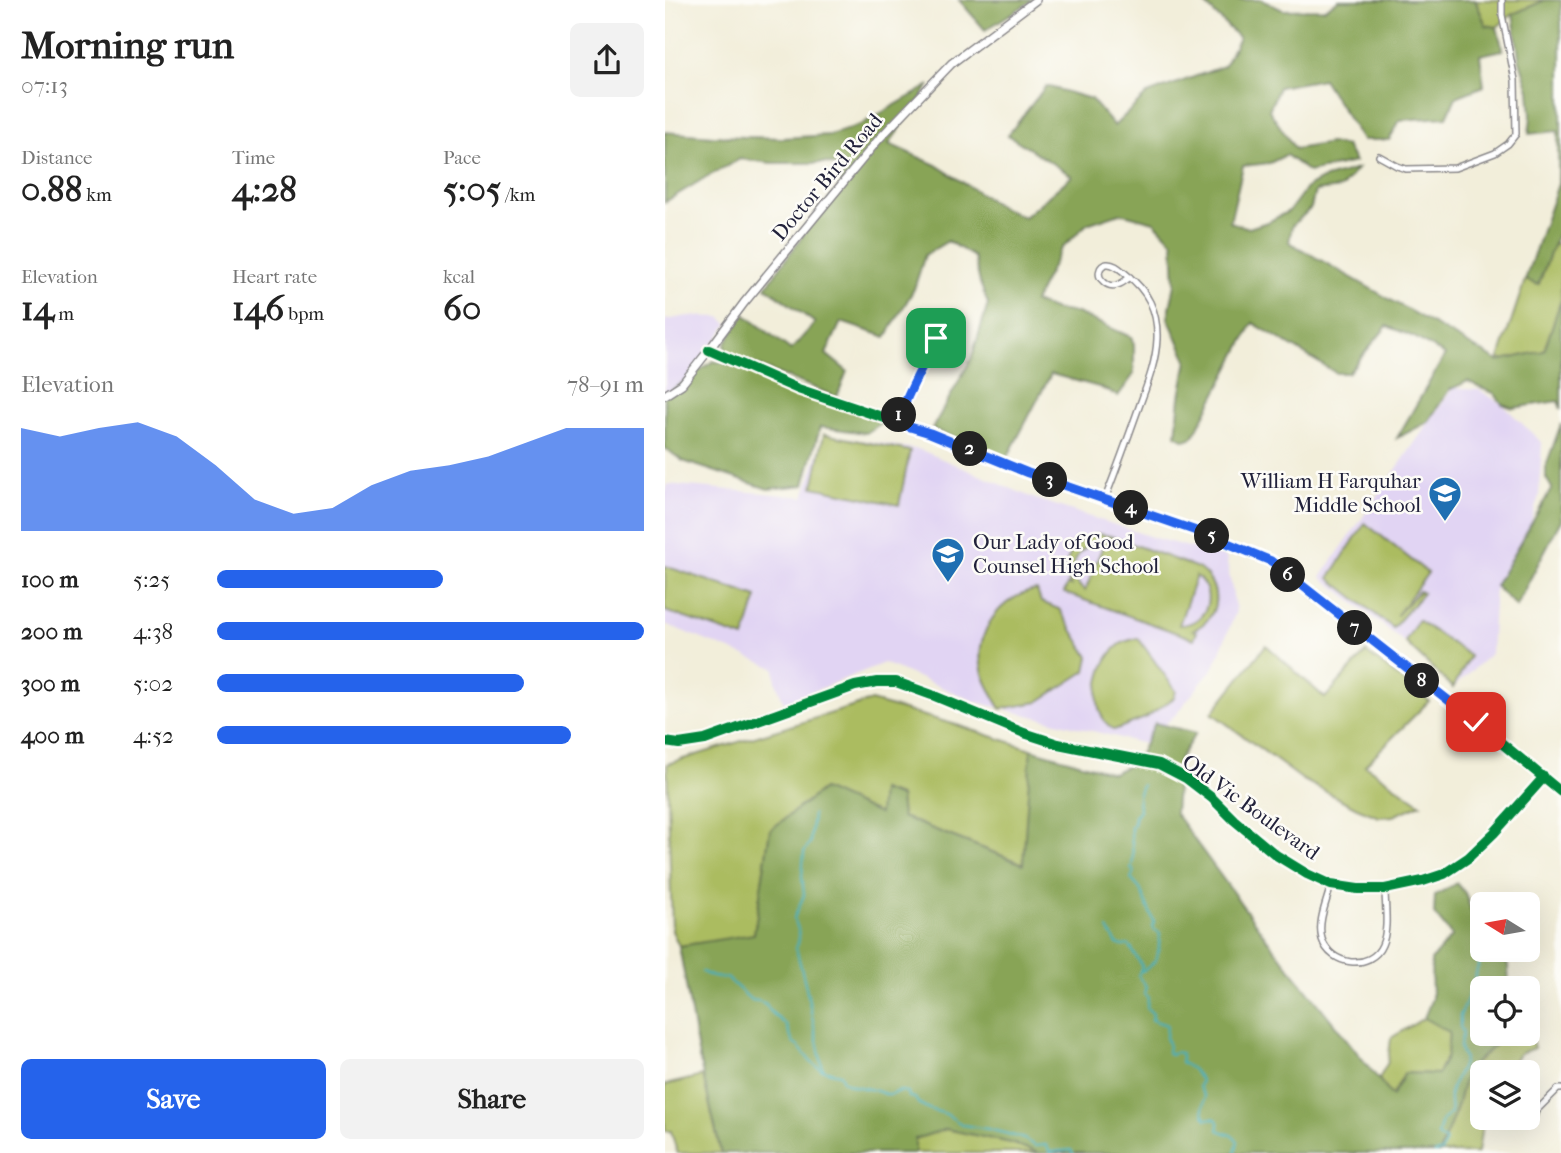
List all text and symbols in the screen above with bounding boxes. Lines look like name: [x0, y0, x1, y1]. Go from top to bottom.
text: Morning run: [21, 23, 234, 68]
button: share: [570, 23, 644, 97]
text: 07:13: [21, 72, 68, 99]
street label: Doctor Bird Road: [767, 108, 888, 245]
text: Distance: [21, 147, 92, 169]
text: Time: [232, 147, 275, 169]
text: Pace: [443, 147, 481, 169]
text: 0.88: [21, 169, 82, 210]
text: 4:28: [232, 169, 297, 210]
text: 5:05: [443, 169, 501, 210]
text: km: [82, 184, 112, 206]
text: /km: [501, 184, 535, 206]
text: Elevation: [21, 266, 98, 288]
text: Heart rate: [232, 266, 317, 288]
text: kcal: [443, 266, 475, 288]
text: 14: [21, 288, 54, 329]
text: 146: [232, 288, 284, 329]
text: 60: [443, 288, 481, 329]
text: m: [54, 303, 74, 325]
text: bpm: [284, 303, 324, 325]
pin: [906, 308, 966, 368]
icon: arrive: [917, 319, 955, 357]
text: Elevation: [21, 371, 114, 398]
text: 78–91 m: [567, 371, 644, 398]
pin: 1: [881, 398, 917, 432]
text: 1: [895, 403, 902, 425]
pin: 2: [953, 432, 987, 466]
text: 2: [965, 437, 974, 459]
pin: 3: [1033, 462, 1067, 498]
text: 3: [1046, 468, 1053, 490]
place label: William H Farquhar Middle School: [1240, 469, 1421, 517]
school or university icon: William H Farquhar Middle School: [1426, 474, 1464, 523]
pin: 4: [1113, 490, 1149, 526]
text: 4: [1125, 496, 1136, 518]
pin: 5: [1195, 518, 1229, 554]
text: 5: [1207, 524, 1216, 546]
place label: Our Lady of Good Counsel High School: [973, 530, 1159, 578]
school or university icon: Our Lady of Good Counsel High School: [929, 535, 967, 584]
pin: 6: [1271, 558, 1305, 592]
text: 6: [1282, 563, 1293, 585]
text: 100 m: [21, 566, 79, 593]
text: 5:25: [133, 566, 170, 593]
pin: 7: [1337, 610, 1373, 646]
text: 7: [1350, 616, 1359, 638]
text: 200 m: [21, 618, 82, 645]
text: 4:38: [133, 618, 173, 645]
pin: 8: [1405, 664, 1439, 698]
text: 8: [1417, 669, 1426, 691]
text: 300 m: [21, 670, 80, 697]
text: 5:02: [133, 670, 173, 697]
pin: [1446, 692, 1506, 752]
icon: check: [1457, 703, 1495, 741]
text: 400 m: [21, 722, 84, 749]
text: 4:52: [133, 722, 174, 749]
street label: Old Vic Boulevard: [1178, 749, 1325, 865]
north arrow: [1470, 892, 1540, 962]
map controls: [1470, 892, 1540, 1130]
button: locate: [1470, 976, 1540, 1046]
button: Save: [21, 1059, 326, 1139]
button: Share: [340, 1059, 644, 1139]
button: layers: [1470, 1060, 1540, 1130]

